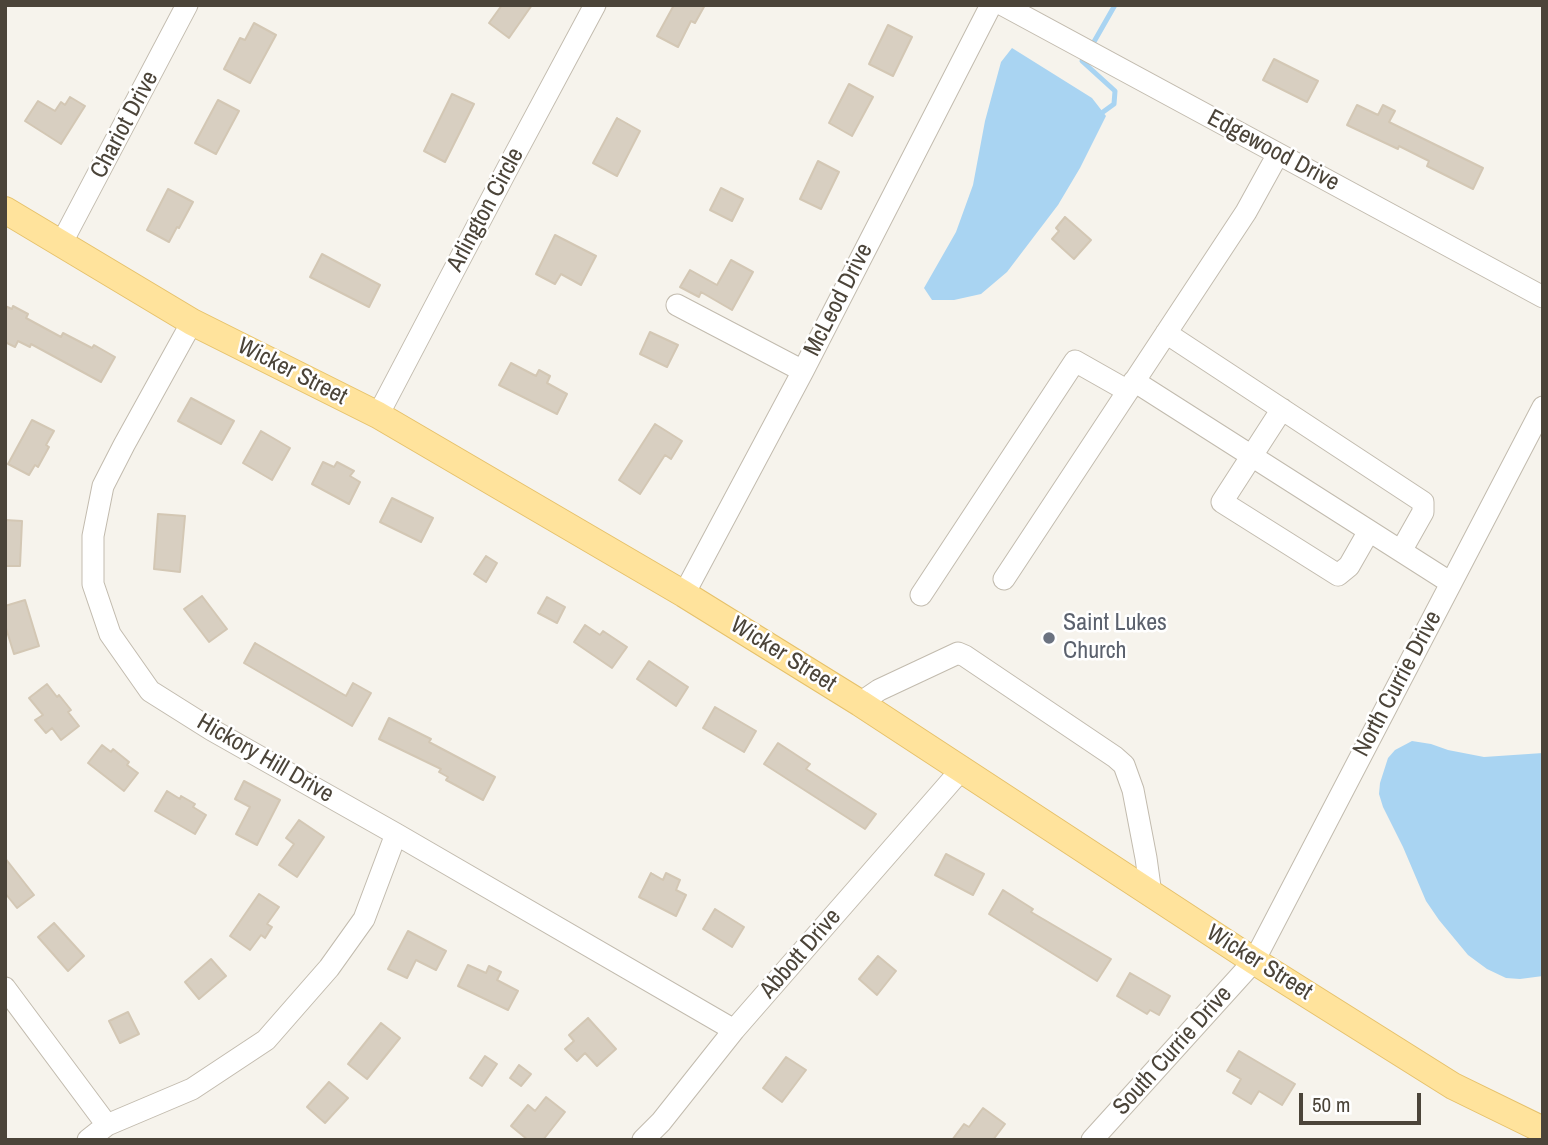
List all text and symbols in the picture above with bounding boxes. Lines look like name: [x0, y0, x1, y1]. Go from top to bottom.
street label: Chariot Drive: [85, 67, 165, 183]
street label: Edgewood Drive: [1202, 104, 1344, 198]
street label: Arlington Circle: [441, 143, 531, 277]
street label: McLeod Drive: [798, 239, 880, 361]
street label: Wicker Street: [232, 332, 352, 412]
street label: North Currie Drive: [1348, 606, 1448, 762]
place label: Saint Lukes Church: [1063, 610, 1167, 666]
street label: Wicker Street: [725, 611, 841, 699]
marker: Saint Lukes Church: [1041, 630, 1057, 646]
street label: Hickory Hill Drive: [192, 708, 338, 810]
street label: Abbott Drive: [754, 903, 848, 1005]
street label: Wicker Street: [1201, 919, 1317, 1007]
street label: South Currie Drive: [1107, 980, 1239, 1122]
scale bar: [1303, 1078, 1426, 1122]
text: 50 m: [1312, 1090, 1350, 1119]

